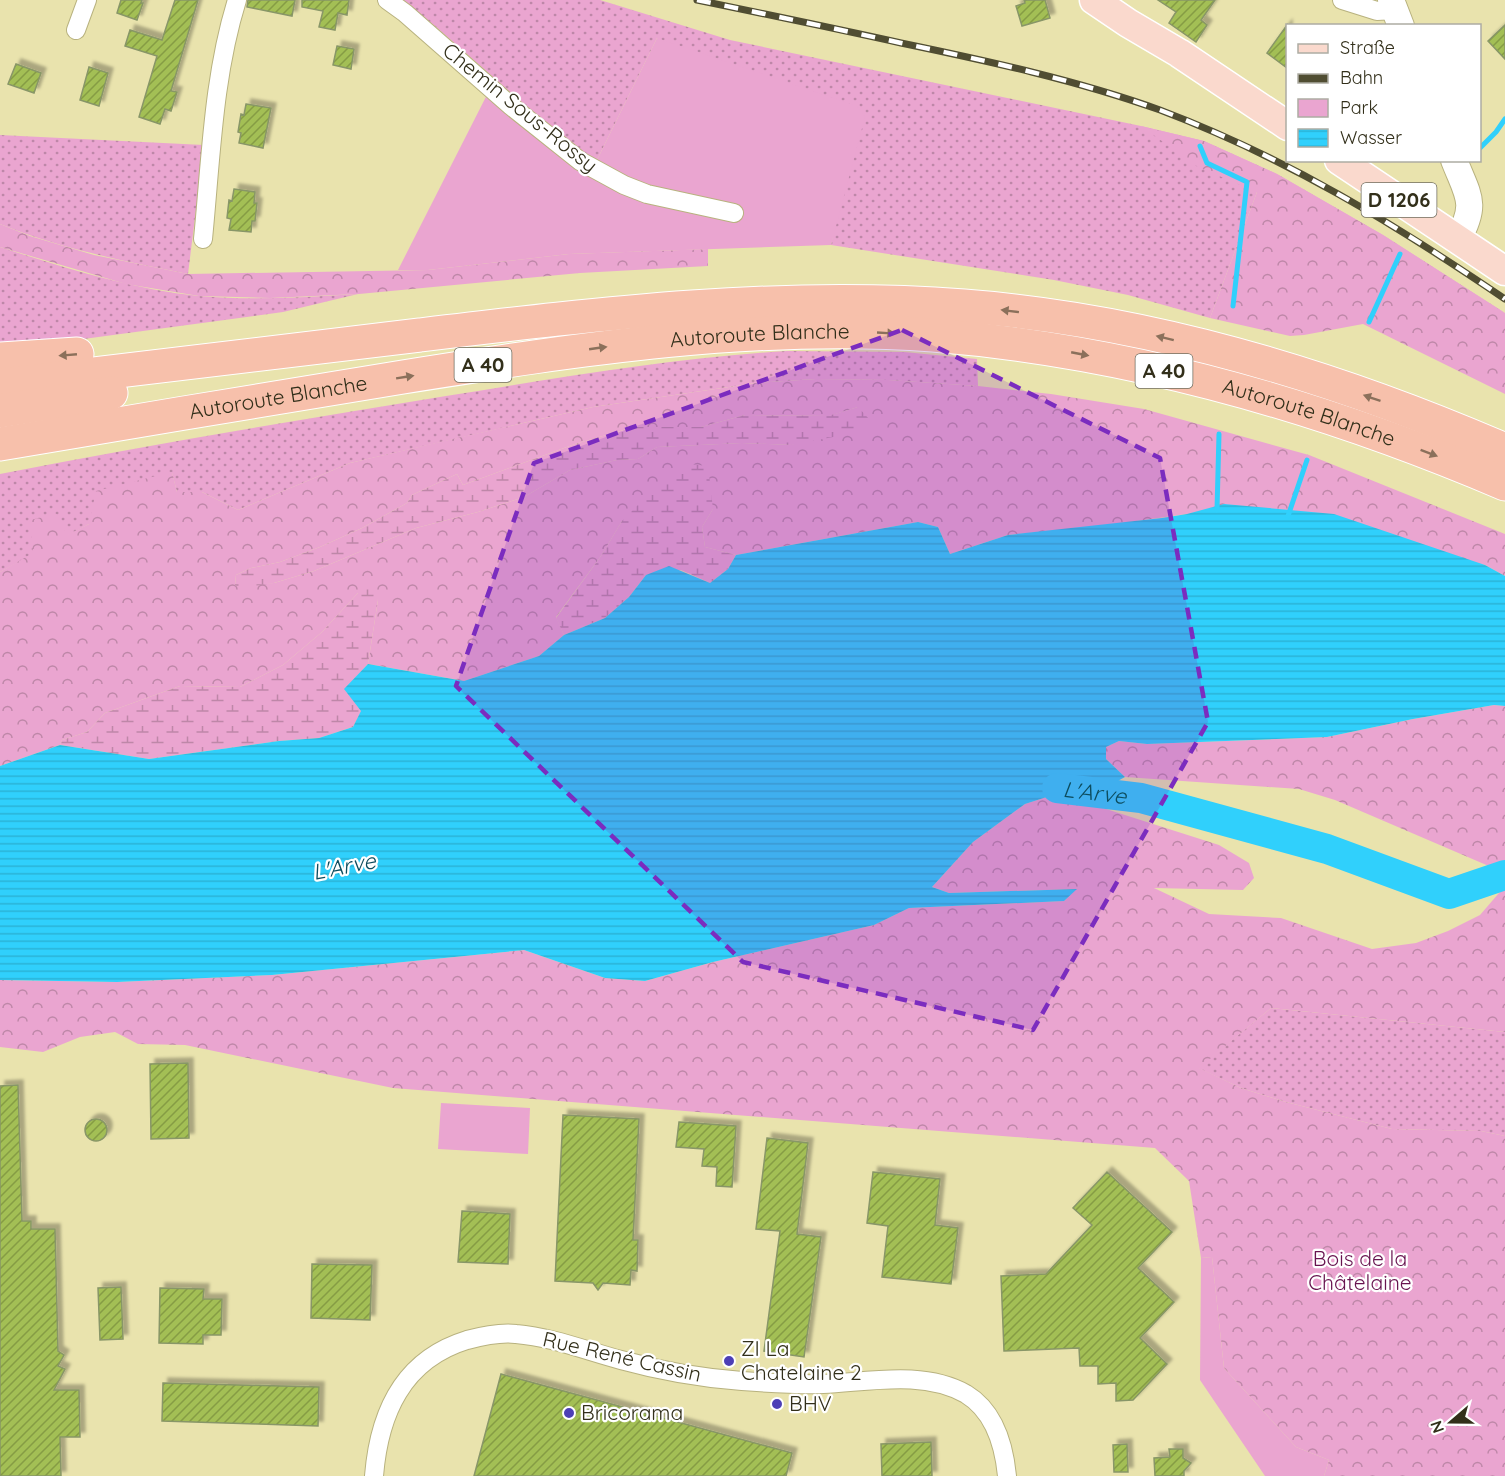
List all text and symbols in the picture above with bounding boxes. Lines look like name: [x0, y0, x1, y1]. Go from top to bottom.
legend: [1286, 24, 1481, 162]
text: Straße: [1340, 36, 1395, 59]
street label: Chemin Sous-Rossy: [438, 37, 603, 178]
text: Bahn: [1340, 66, 1383, 89]
text: Park: [1340, 96, 1378, 119]
text: Wasser: [1340, 126, 1402, 149]
road number: D 1206: [1362, 183, 1436, 217]
one-way arrow: [1000, 306, 1019, 316]
street label: Autoroute Blanche: [669, 318, 850, 352]
one-way arrow: [877, 329, 896, 338]
one-way arrow: [1156, 332, 1174, 342]
one-way arrow: [589, 343, 608, 352]
road number: A 40: [454, 348, 512, 382]
one-way arrow: [59, 350, 78, 360]
one-way arrow: [1071, 350, 1090, 359]
road number: A 40: [1136, 354, 1192, 388]
street label: Autoroute Blanche: [187, 369, 369, 424]
one-way arrow: [396, 372, 415, 381]
street label: Autoroute Blanche: [1220, 372, 1399, 451]
one-way arrow: [1363, 393, 1381, 403]
one-way arrow: [1420, 448, 1438, 458]
water label: L'Arve: [1061, 775, 1130, 810]
water label: L'Arve: [310, 846, 379, 886]
park label: Bois de la Châtelaine: [1308, 1245, 1412, 1295]
street label: Rue René Cassin: [540, 1325, 704, 1387]
place label: ZI La Chatelaine 2: [741, 1335, 862, 1385]
marker: ZI La Chatelaine 2: [722, 1354, 736, 1368]
place label: BHV: [789, 1390, 832, 1416]
north arrow: [1421, 1392, 1481, 1452]
marker: BHV: [770, 1397, 784, 1411]
place label: Bricorama: [581, 1399, 683, 1425]
marker: Bricorama: [562, 1406, 576, 1420]
text: N: [1425, 1418, 1448, 1436]

